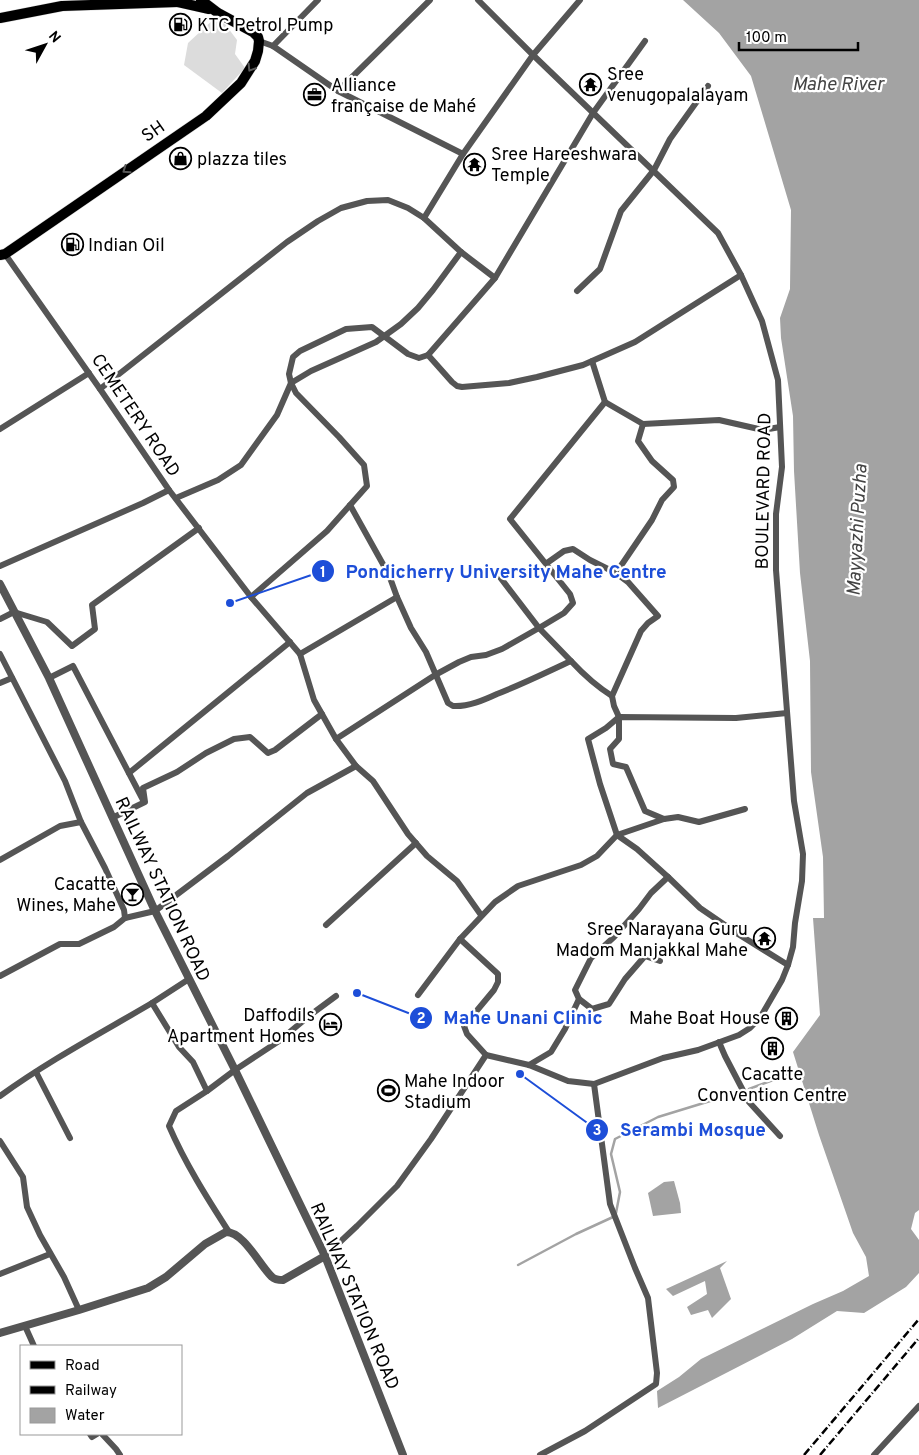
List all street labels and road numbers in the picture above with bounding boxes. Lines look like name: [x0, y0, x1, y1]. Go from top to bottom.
street label: SH: [138, 116, 170, 148]
street label: CEMETERY ROAD: [85, 350, 184, 482]
street label: BOULEVARD ROAD: [752, 412, 777, 570]
street label: RAILWAY STATION ROAD: [109, 794, 215, 986]
street label: RAILWAY STATION ROAD: [304, 1200, 403, 1394]

